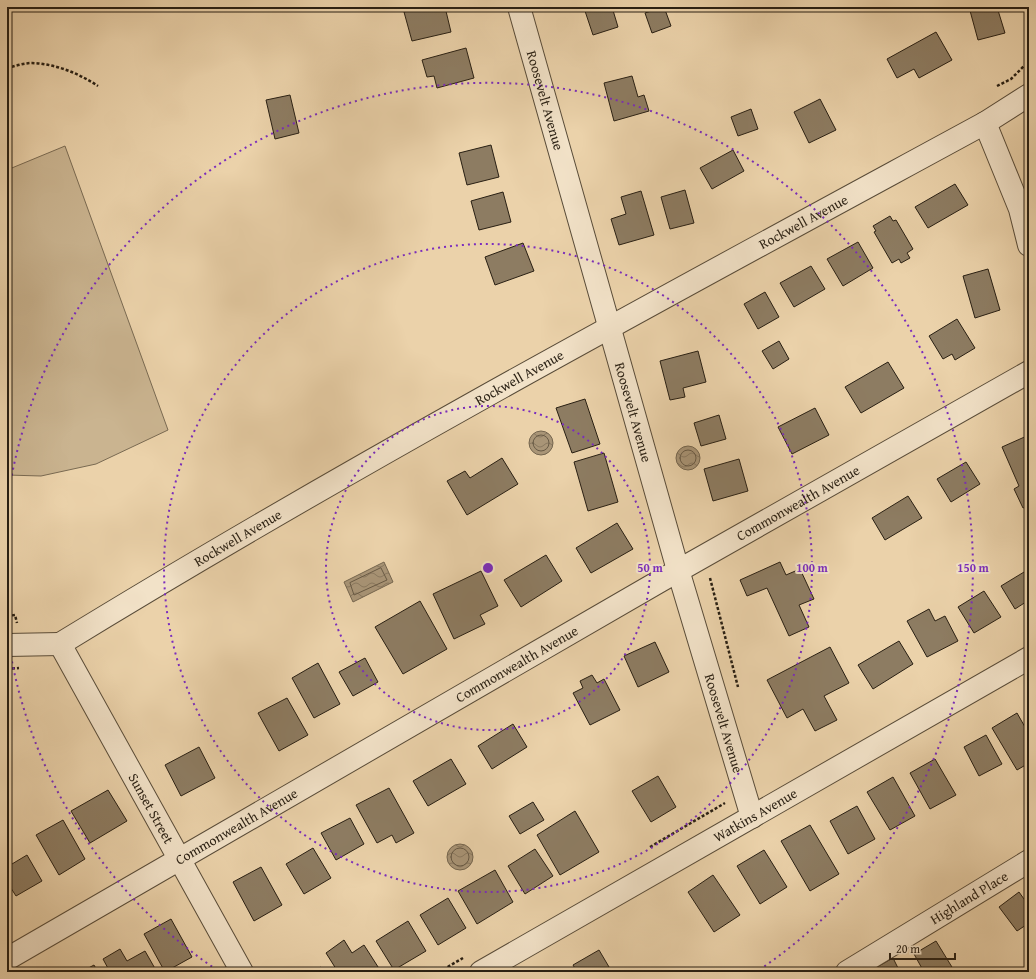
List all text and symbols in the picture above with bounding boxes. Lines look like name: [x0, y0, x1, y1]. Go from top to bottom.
street label: Roosevelt Avenue: [522, 48, 569, 153]
street label: Rockwell Avenue: [755, 189, 852, 254]
street label: Rockwell Avenue: [471, 345, 568, 410]
street label: Roosevelt Avenue: [610, 360, 657, 465]
street label: Commonwealth Avenue: [733, 460, 863, 546]
street label: Rockwell Avenue: [190, 504, 286, 571]
text: 50 m: [637, 559, 663, 576]
text: 100 m: [796, 559, 829, 576]
text: 150 m: [957, 559, 990, 576]
centre of rings: [481, 561, 495, 575]
street label: Commonwealth Avenue: [452, 620, 582, 707]
street label: Roosevelt Avenue: [700, 671, 748, 776]
street label: Sunset Street: [124, 769, 179, 847]
street label: Commonwealth Avenue: [171, 783, 302, 870]
street label: Watkins Avenue: [710, 783, 801, 847]
street label: Highland Place: [926, 866, 1012, 929]
scale bar: [890, 935, 955, 961]
text: 20 m: [896, 940, 920, 957]

